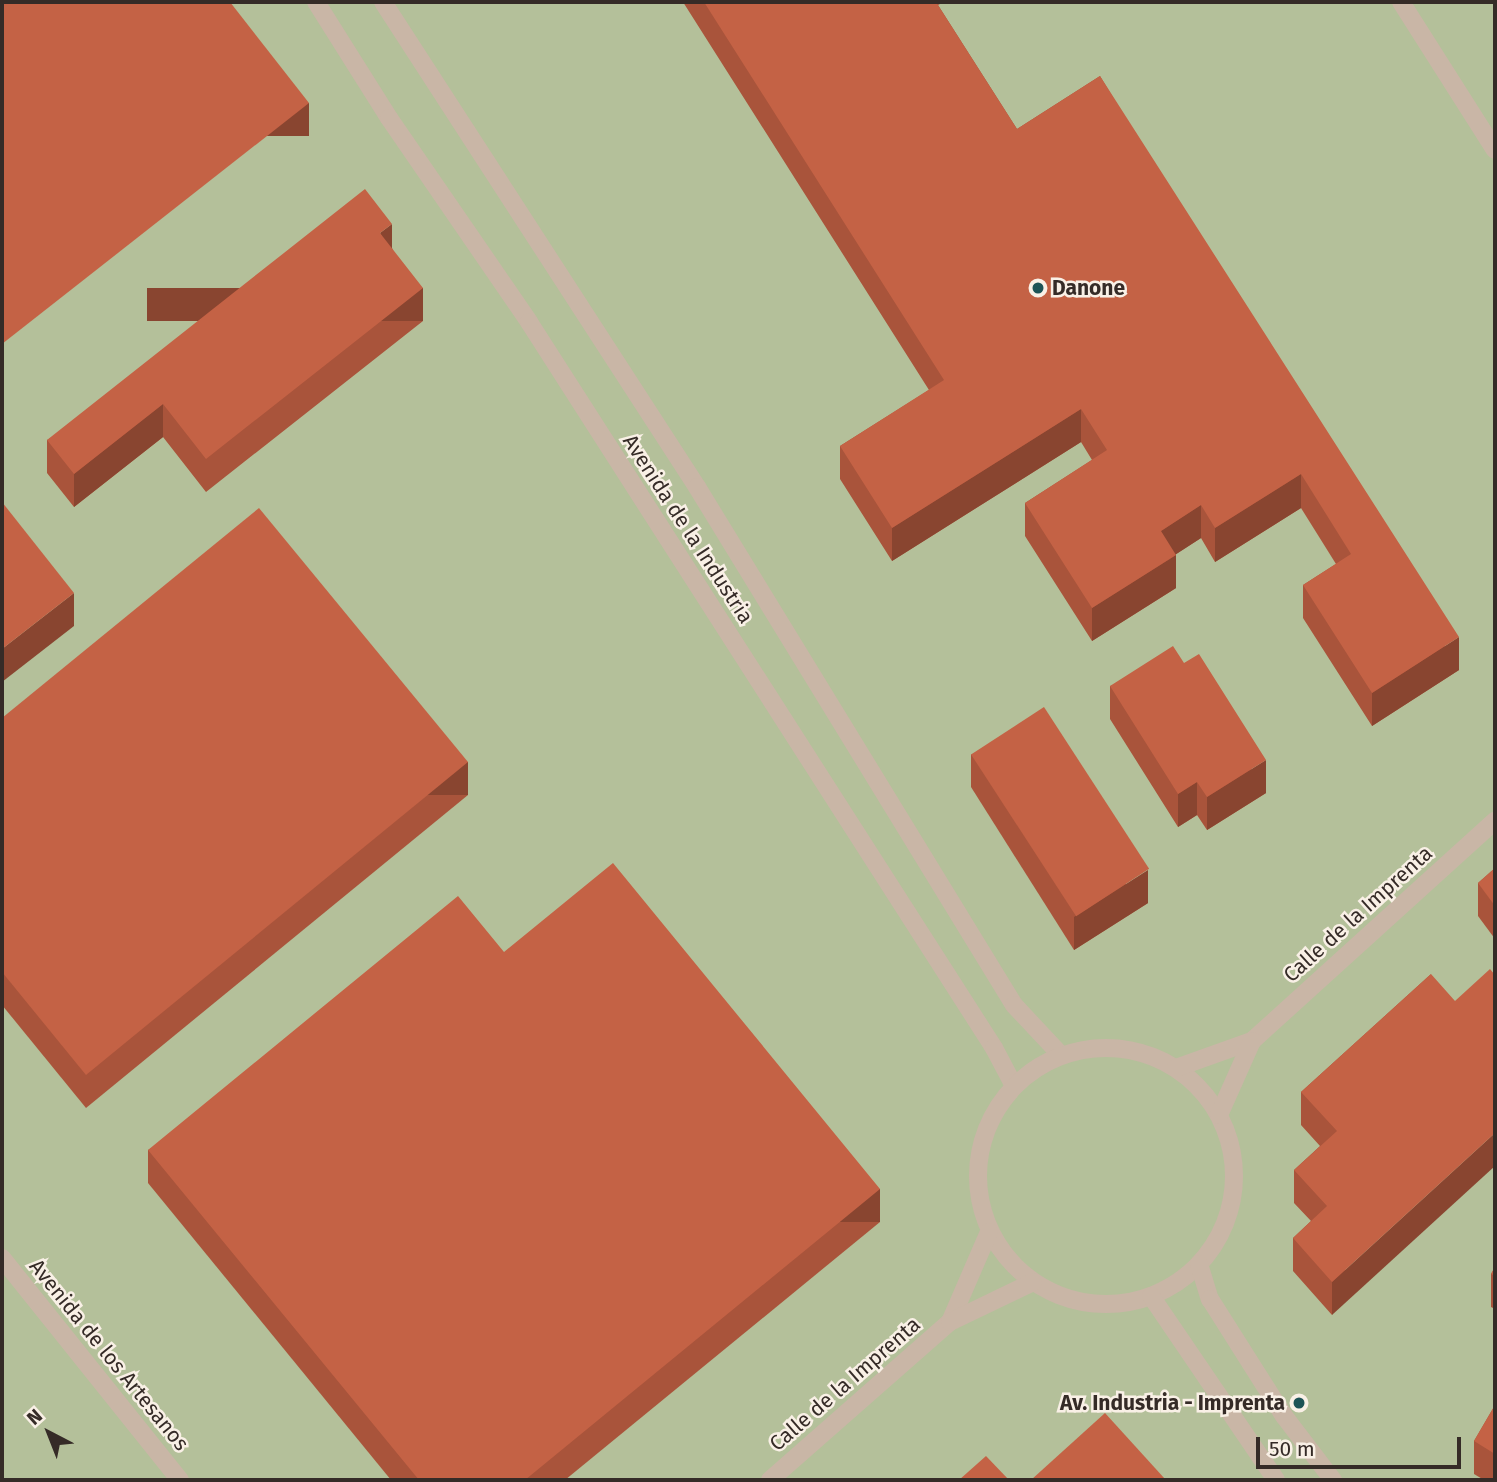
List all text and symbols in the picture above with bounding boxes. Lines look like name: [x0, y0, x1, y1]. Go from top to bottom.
place label: Danone: [1052, 275, 1125, 301]
marker: Danone: [1030, 280, 1046, 296]
street label: Avenida de la Industria: [617, 430, 759, 628]
street label: Calle de la Imprenta: [1278, 841, 1438, 987]
street label: Avenida de los Artesanos: [24, 1254, 194, 1456]
street label: Calle de la Imprenta: [765, 1312, 925, 1456]
place label: Av. Industria - Imprenta: [1060, 1390, 1285, 1416]
marker: Av. Industria - Imprenta: [1291, 1395, 1307, 1411]
north arrow: [14, 1398, 84, 1468]
text: N: [22, 1404, 47, 1430]
scale bar: [1259, 1422, 1464, 1466]
text: 50 m: [1269, 1436, 1315, 1462]

